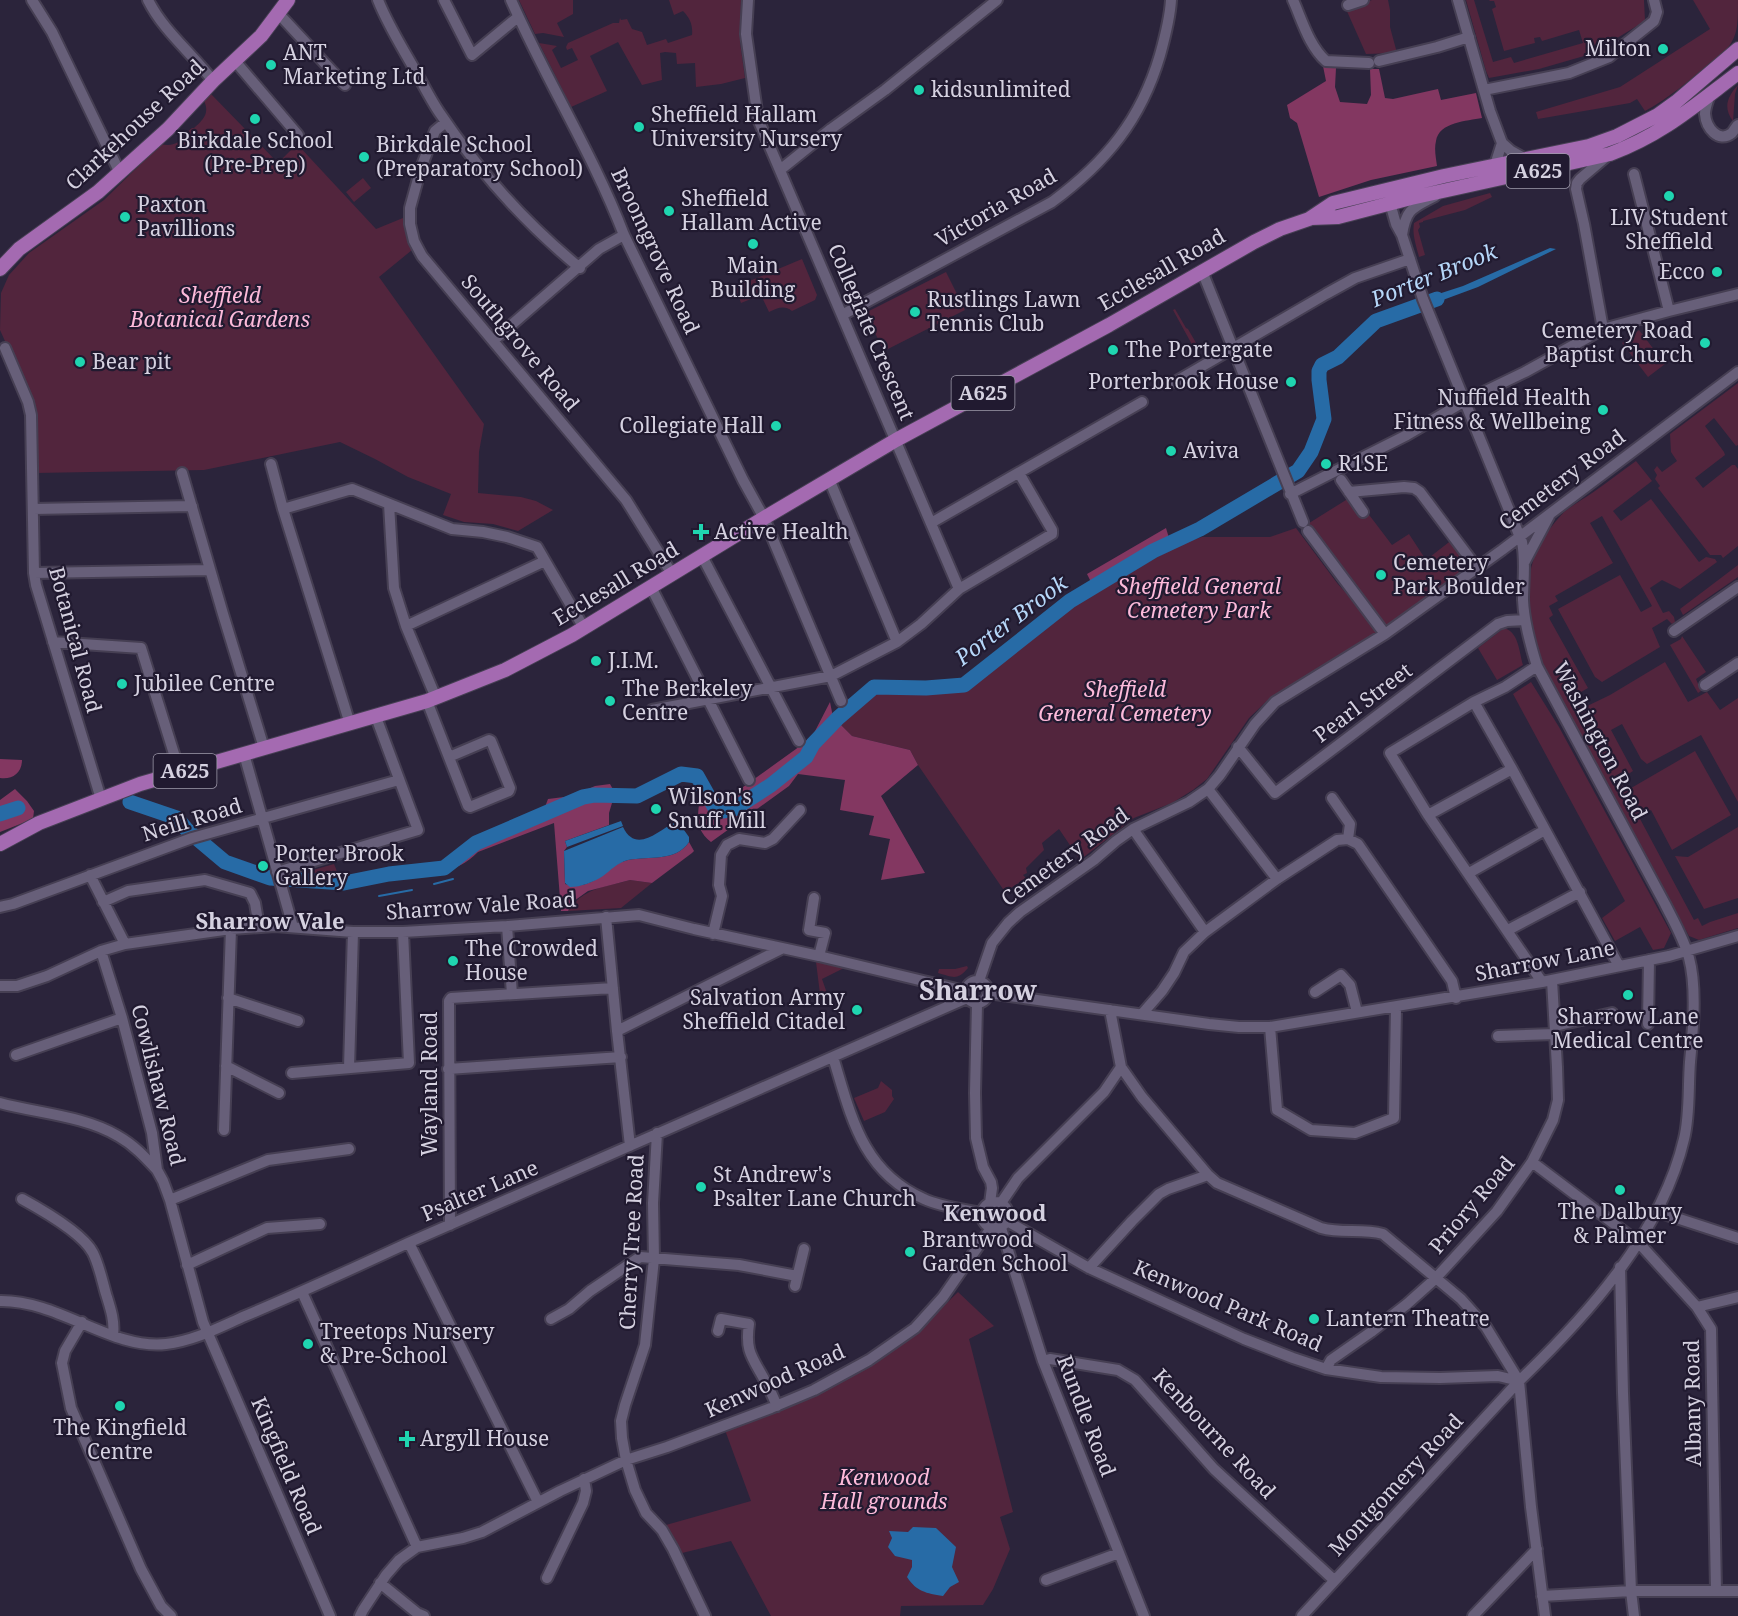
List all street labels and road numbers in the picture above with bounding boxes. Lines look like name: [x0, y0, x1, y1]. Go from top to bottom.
street label: Clarkehouse Road: [59, 53, 210, 196]
road number: A625: [1506, 154, 1570, 188]
street label: Victoria Road: [930, 161, 1061, 253]
street label: Broomgrove Road: [605, 163, 707, 338]
street label: Ecclesall Road: [1093, 221, 1230, 317]
street label: Collegiate Crescent: [822, 239, 922, 424]
street label: Southgrove Road: [455, 268, 586, 417]
road number: A625: [952, 376, 1014, 410]
street label: Cemetery Road: [1492, 422, 1630, 536]
street label: Ecclesall Road: [547, 535, 684, 632]
street label: Botanical Road: [43, 564, 109, 716]
street label: Pearl Street: [1308, 656, 1417, 748]
street label: Washington Road: [1547, 656, 1655, 825]
road number: A625: [154, 754, 216, 788]
street label: Neill Road: [138, 791, 245, 848]
street label: Cemetery Road: [995, 800, 1134, 912]
street label: Sharrow Vale Road: [385, 884, 577, 926]
street label: Sharrow Lane: [1473, 933, 1617, 987]
street label: Cowlishaw Road: [125, 1001, 193, 1168]
street label: Wayland Road: [415, 1012, 443, 1156]
street label: Priory Road: [1422, 1150, 1520, 1259]
street label: Psalter Lane: [417, 1153, 542, 1227]
street label: Cherry Tree Road: [612, 1153, 650, 1330]
street label: Kenwood Park Road: [1130, 1253, 1327, 1358]
street label: Kenwood Road: [700, 1337, 849, 1423]
street label: Albany Road: [1677, 1339, 1707, 1467]
street label: Rundle Road: [1051, 1351, 1123, 1480]
street label: Kenbourne Road: [1147, 1362, 1282, 1504]
street label: Kingfield Road: [245, 1393, 329, 1539]
street label: Montgomery Road: [1322, 1407, 1469, 1562]

